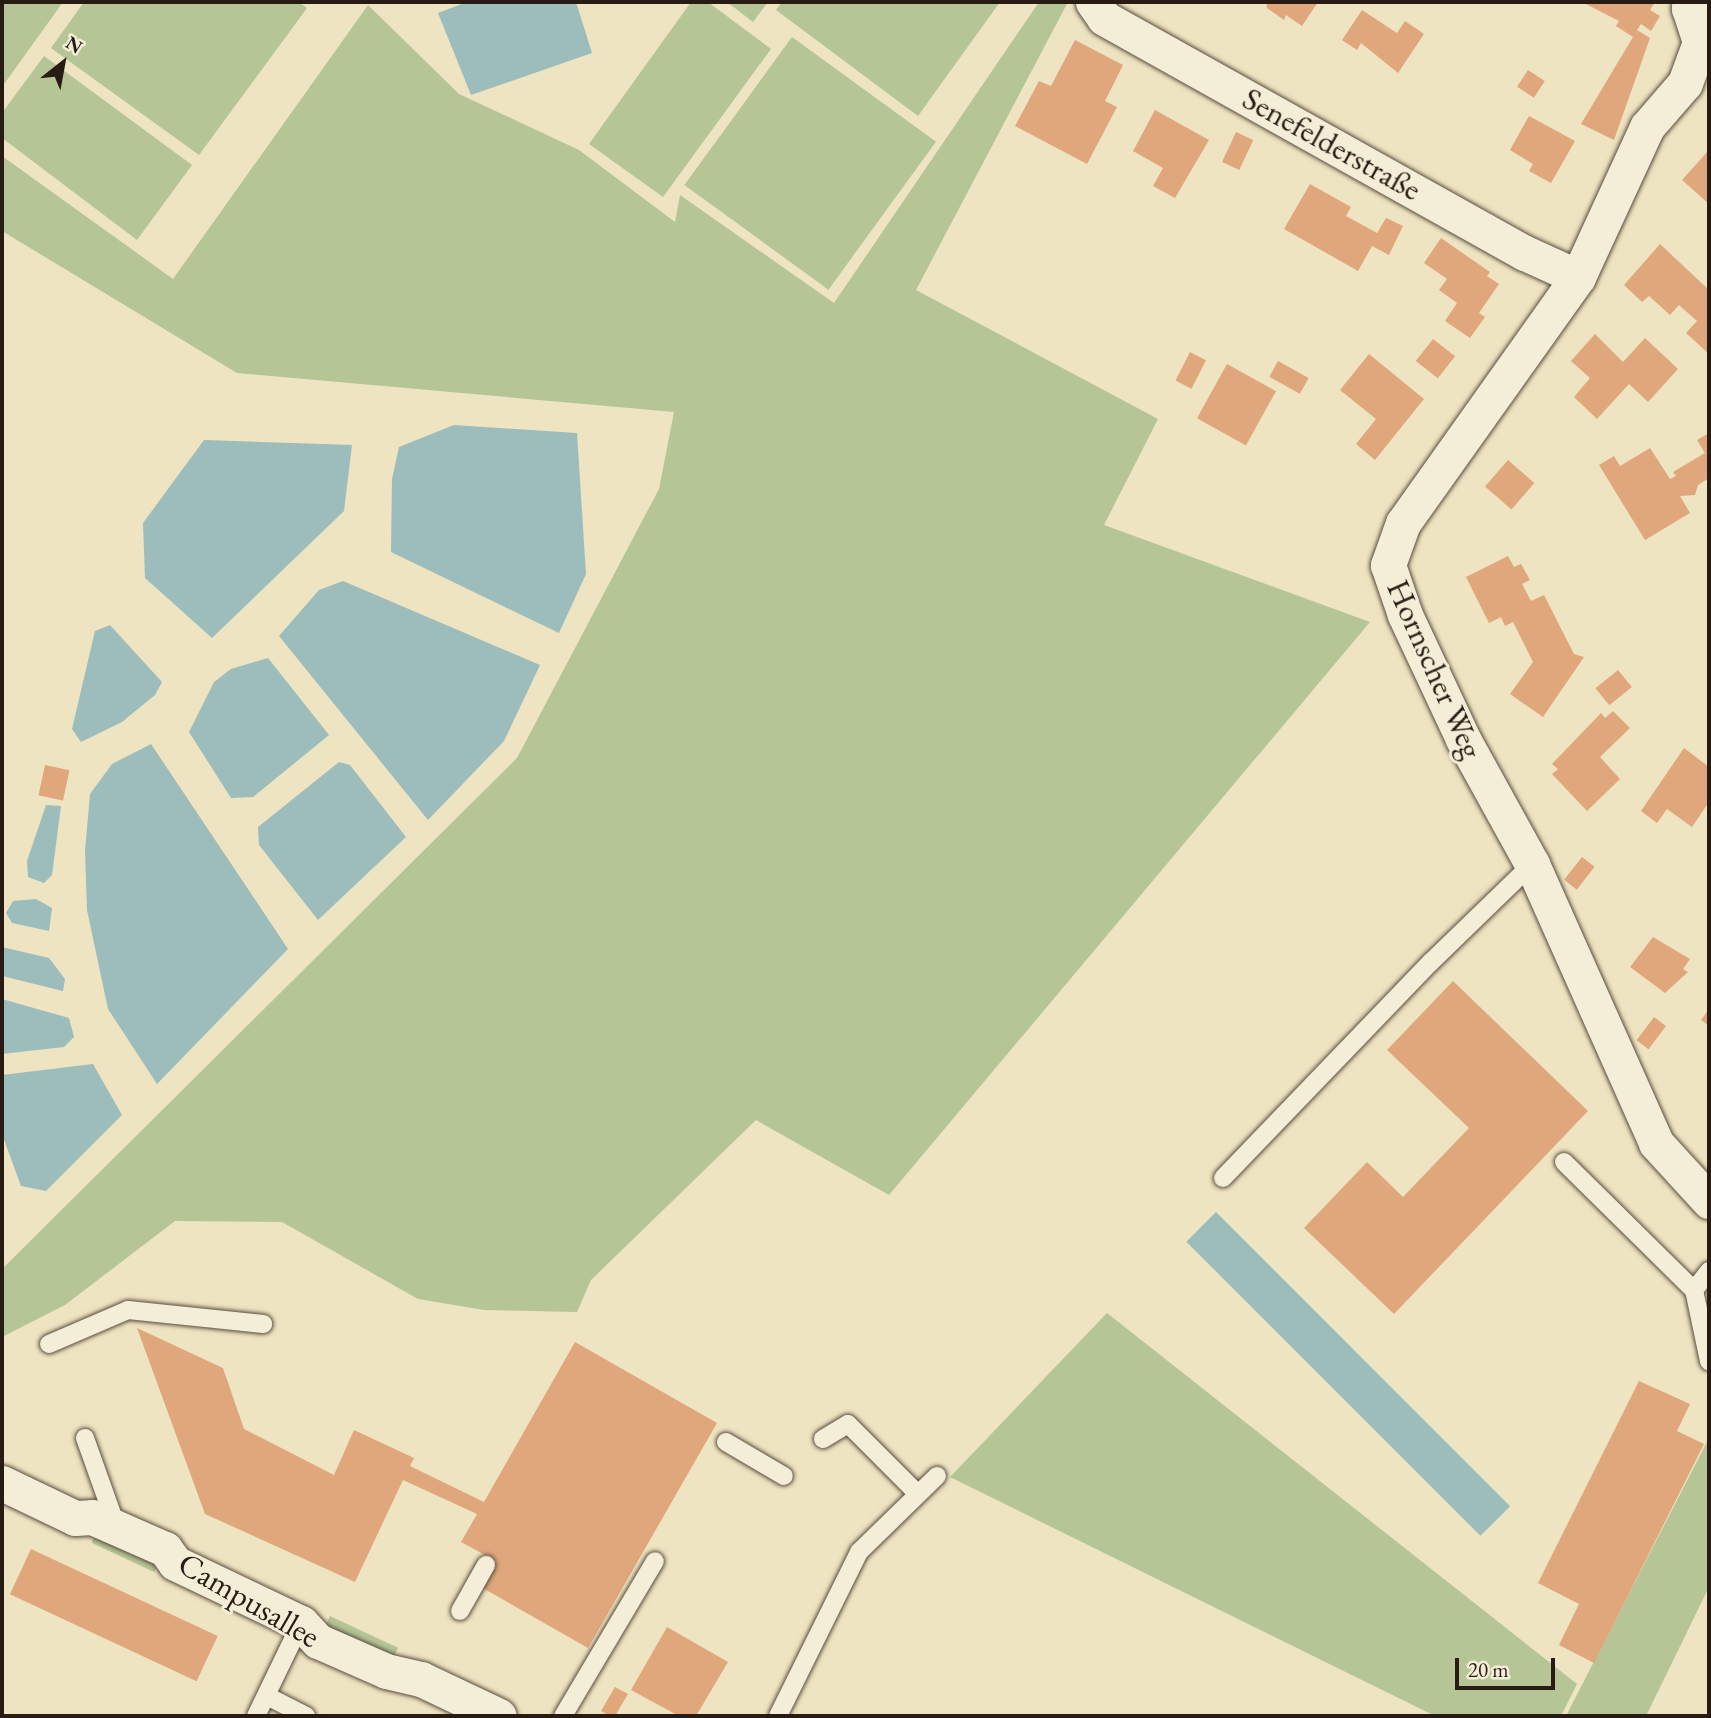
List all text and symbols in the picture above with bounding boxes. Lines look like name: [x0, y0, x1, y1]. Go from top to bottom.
north arrow: [28, 28, 98, 98]
text: N: [61, 30, 87, 59]
street label: Senefelderstraße: [1236, 79, 1428, 209]
street label: Hornscher Weg: [1379, 574, 1491, 764]
street label: Campusallee: [171, 1544, 327, 1656]
scale bar: [1459, 1644, 1559, 1688]
text: 20 m: [1468, 1656, 1509, 1683]

